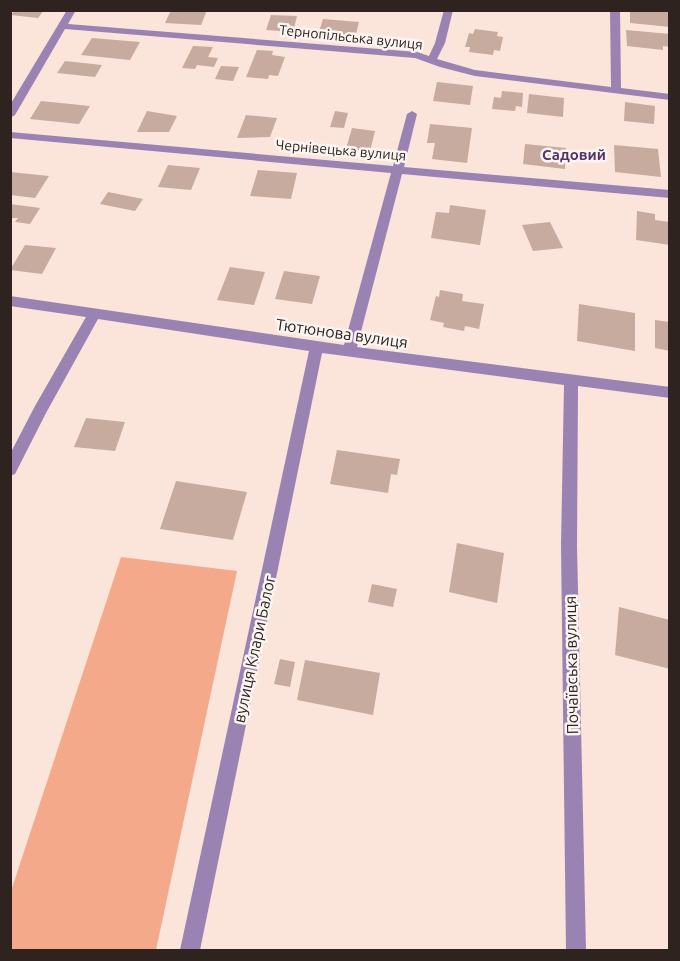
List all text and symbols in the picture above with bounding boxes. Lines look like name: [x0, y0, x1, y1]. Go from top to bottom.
street label: Тернопільська вулиця: [279, 22, 423, 52]
street label: Чернівецька вулиця: [275, 136, 407, 164]
district label: Садовий: [542, 146, 606, 163]
street label: Тютюнова вулиця: [275, 315, 409, 351]
street label: вулиця Клари Балог: [230, 573, 279, 724]
street label: Почаївська вулиця: [561, 596, 581, 734]

